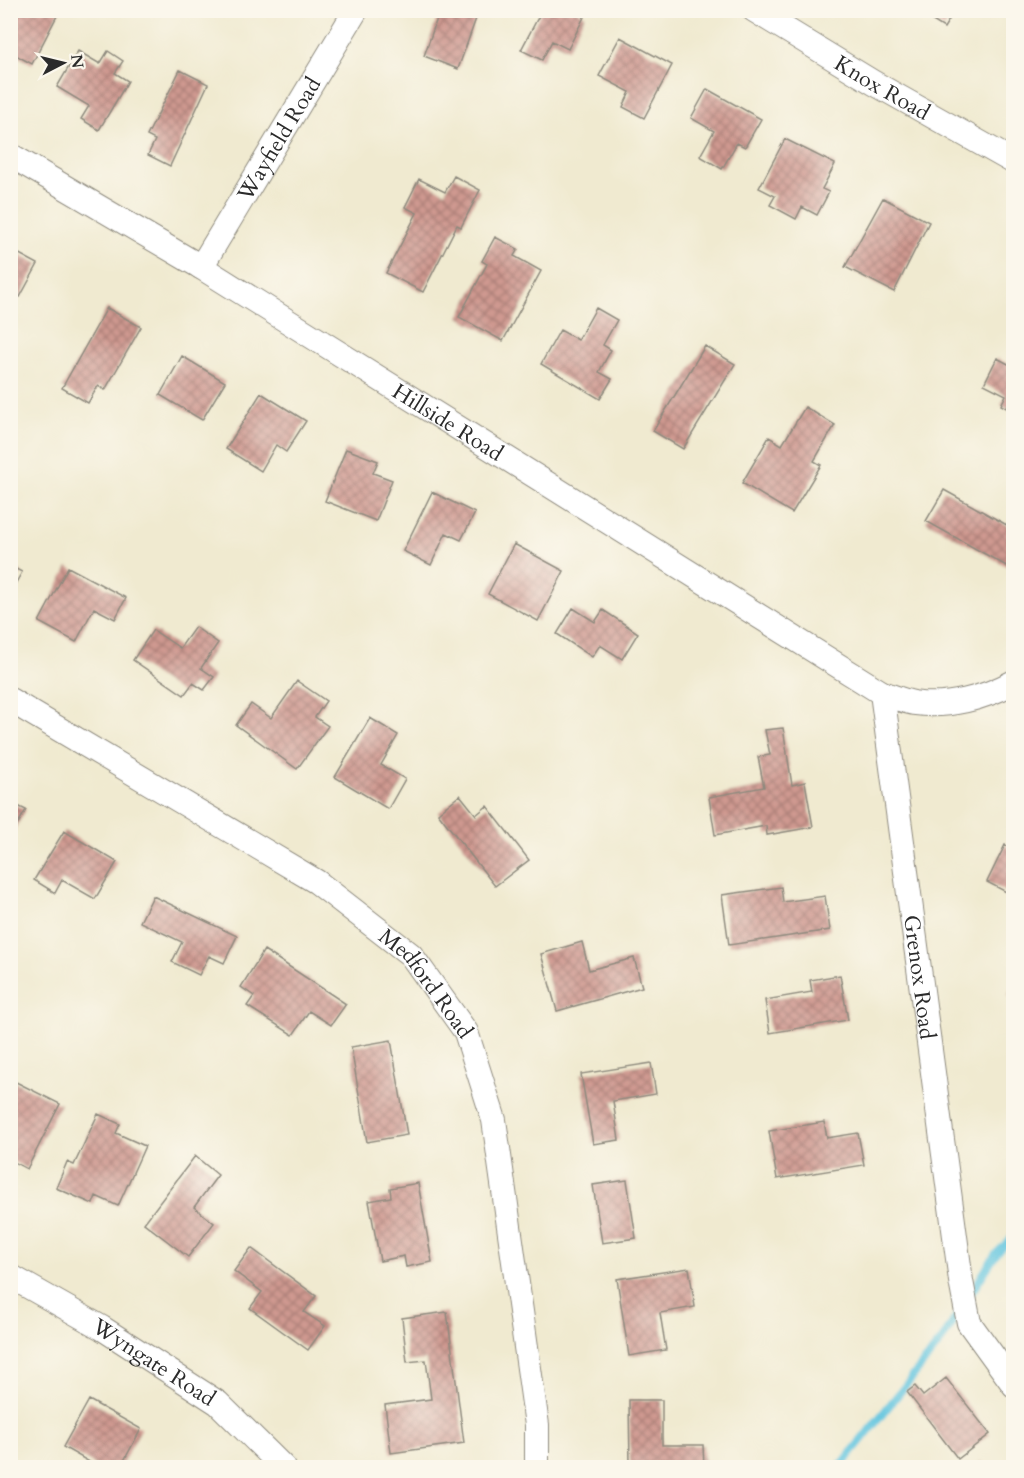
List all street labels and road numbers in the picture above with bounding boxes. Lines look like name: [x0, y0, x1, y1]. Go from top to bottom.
street label: Knox Road: [829, 48, 936, 128]
street label: Wayfield Road: [230, 71, 328, 207]
street label: Hillside Road: [387, 377, 509, 469]
street label: Grenox Road: [896, 913, 942, 1041]
street label: Medford Road: [372, 922, 480, 1045]
street label: Wyngate Road: [85, 1311, 222, 1414]

